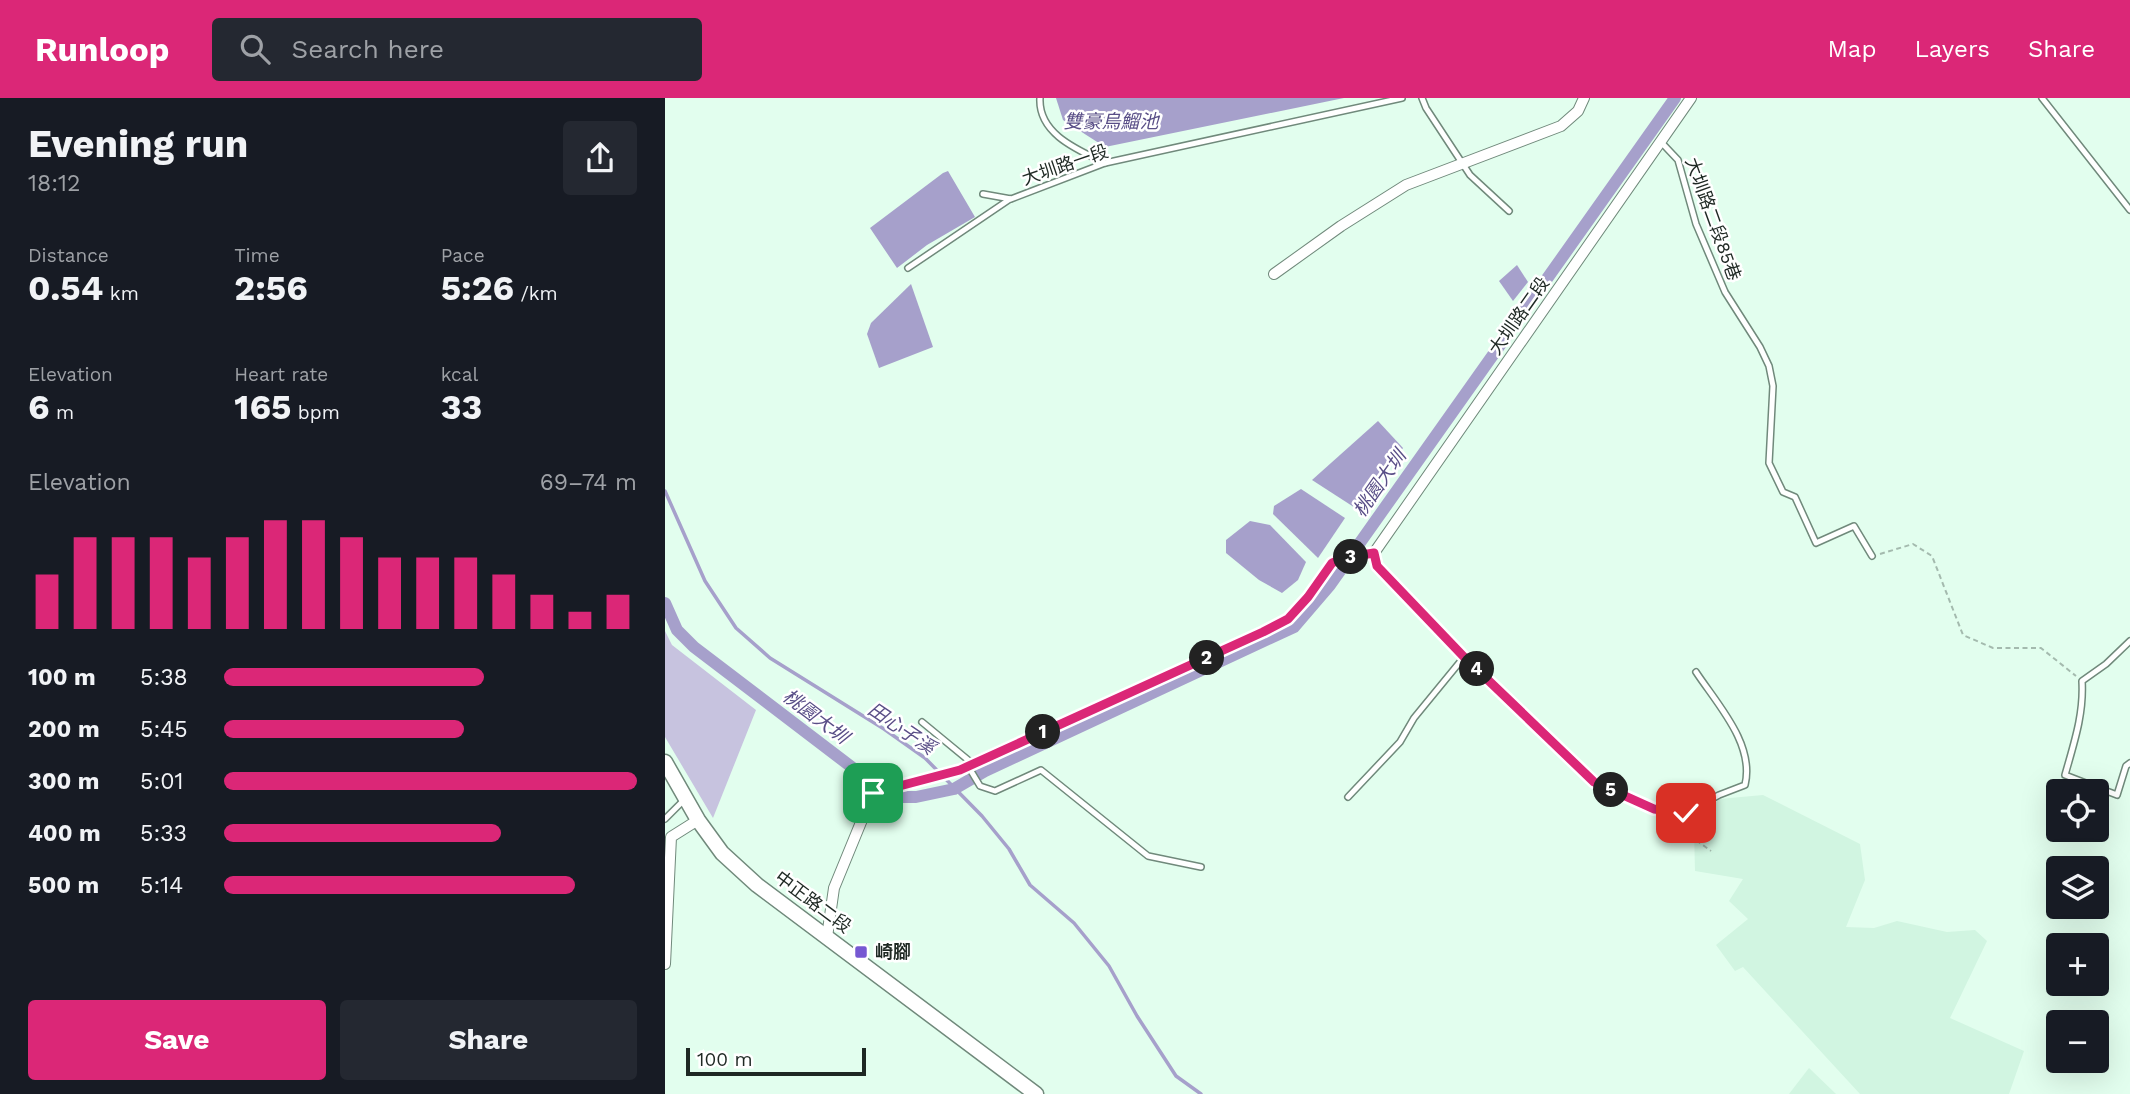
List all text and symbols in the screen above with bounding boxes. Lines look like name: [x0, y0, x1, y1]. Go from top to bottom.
search box: [212, 18, 702, 81]
text: Runloop: [35, 30, 170, 69]
icon: search: [236, 30, 274, 68]
text: Search here: [292, 34, 444, 64]
text: Map: [1828, 35, 1876, 63]
text: Layers: [1914, 35, 1990, 63]
text: Share: [2028, 35, 2095, 63]
water label: 雙豪烏鰡池: [1063, 110, 1160, 133]
button: share: [563, 121, 637, 195]
text: Evening run: [28, 122, 248, 166]
street label: 大圳路一段: [1019, 140, 1111, 189]
street label: 大圳路二段85巷: [1681, 154, 1745, 283]
text: 18:12: [28, 170, 80, 197]
text: Distance: [28, 244, 109, 267]
text: Time: [234, 244, 280, 267]
text: Pace: [441, 244, 485, 267]
text: 0.54: [28, 267, 103, 309]
text: 2:56: [234, 267, 308, 309]
text: 5:26: [441, 267, 514, 309]
street label: 大圳路二段: [1484, 273, 1553, 359]
text: km: [103, 282, 139, 305]
text: /km: [514, 282, 558, 305]
text: Elevation: [28, 363, 113, 386]
text: Heart rate: [234, 363, 328, 386]
text: kcal: [441, 363, 478, 386]
text: 6: [28, 386, 50, 428]
text: 165: [234, 386, 291, 428]
text: 33: [441, 386, 482, 428]
text: m: [50, 401, 74, 424]
text: bpm: [291, 401, 340, 424]
water label: 桃園大圳: [1348, 443, 1412, 521]
text: Elevation: [28, 469, 131, 496]
text: 69–74 m: [540, 469, 637, 496]
pin: 3: [1333, 540, 1369, 574]
text: 3: [1345, 545, 1356, 568]
pin: 2: [1189, 640, 1225, 676]
text: 2: [1201, 646, 1212, 669]
pin: 4: [1459, 652, 1495, 686]
text: 4: [1470, 657, 1483, 680]
text: 100 m: [28, 664, 96, 691]
text: 5:38: [140, 664, 188, 691]
water label: 桃園大圳: [778, 684, 855, 750]
water label: 田心子溪: [864, 698, 942, 761]
pin: 1: [1025, 714, 1061, 750]
text: 200 m: [28, 716, 100, 743]
text: 5:45: [140, 716, 188, 743]
text: 1: [1038, 720, 1047, 743]
pin: [843, 763, 903, 823]
text: 300 m: [28, 768, 99, 795]
text: 5:01: [140, 768, 183, 795]
pin: 5: [1593, 772, 1629, 808]
icon: arrive: [854, 774, 892, 812]
text: 5: [1605, 778, 1616, 801]
map controls: [2046, 779, 2109, 1073]
button: locate: [2046, 779, 2109, 842]
pin: [1656, 783, 1716, 843]
icon: check: [1667, 794, 1705, 832]
text: 400 m: [28, 820, 101, 847]
text: 5:33: [140, 820, 187, 847]
button: layers: [2046, 856, 2109, 919]
street label: 中正路二段: [771, 866, 856, 937]
text: 500 m: [28, 872, 99, 899]
text: 5:14: [140, 872, 183, 899]
button: +: [2046, 933, 2109, 996]
place label: 崎腳: [875, 941, 911, 962]
marker: 崎腳: [853, 944, 869, 960]
button: Save: [28, 1000, 326, 1080]
button: Share: [340, 1000, 637, 1080]
button: −: [2046, 1010, 2109, 1073]
scale bar: [686, 1045, 866, 1077]
text: 100 m: [697, 1048, 753, 1071]

